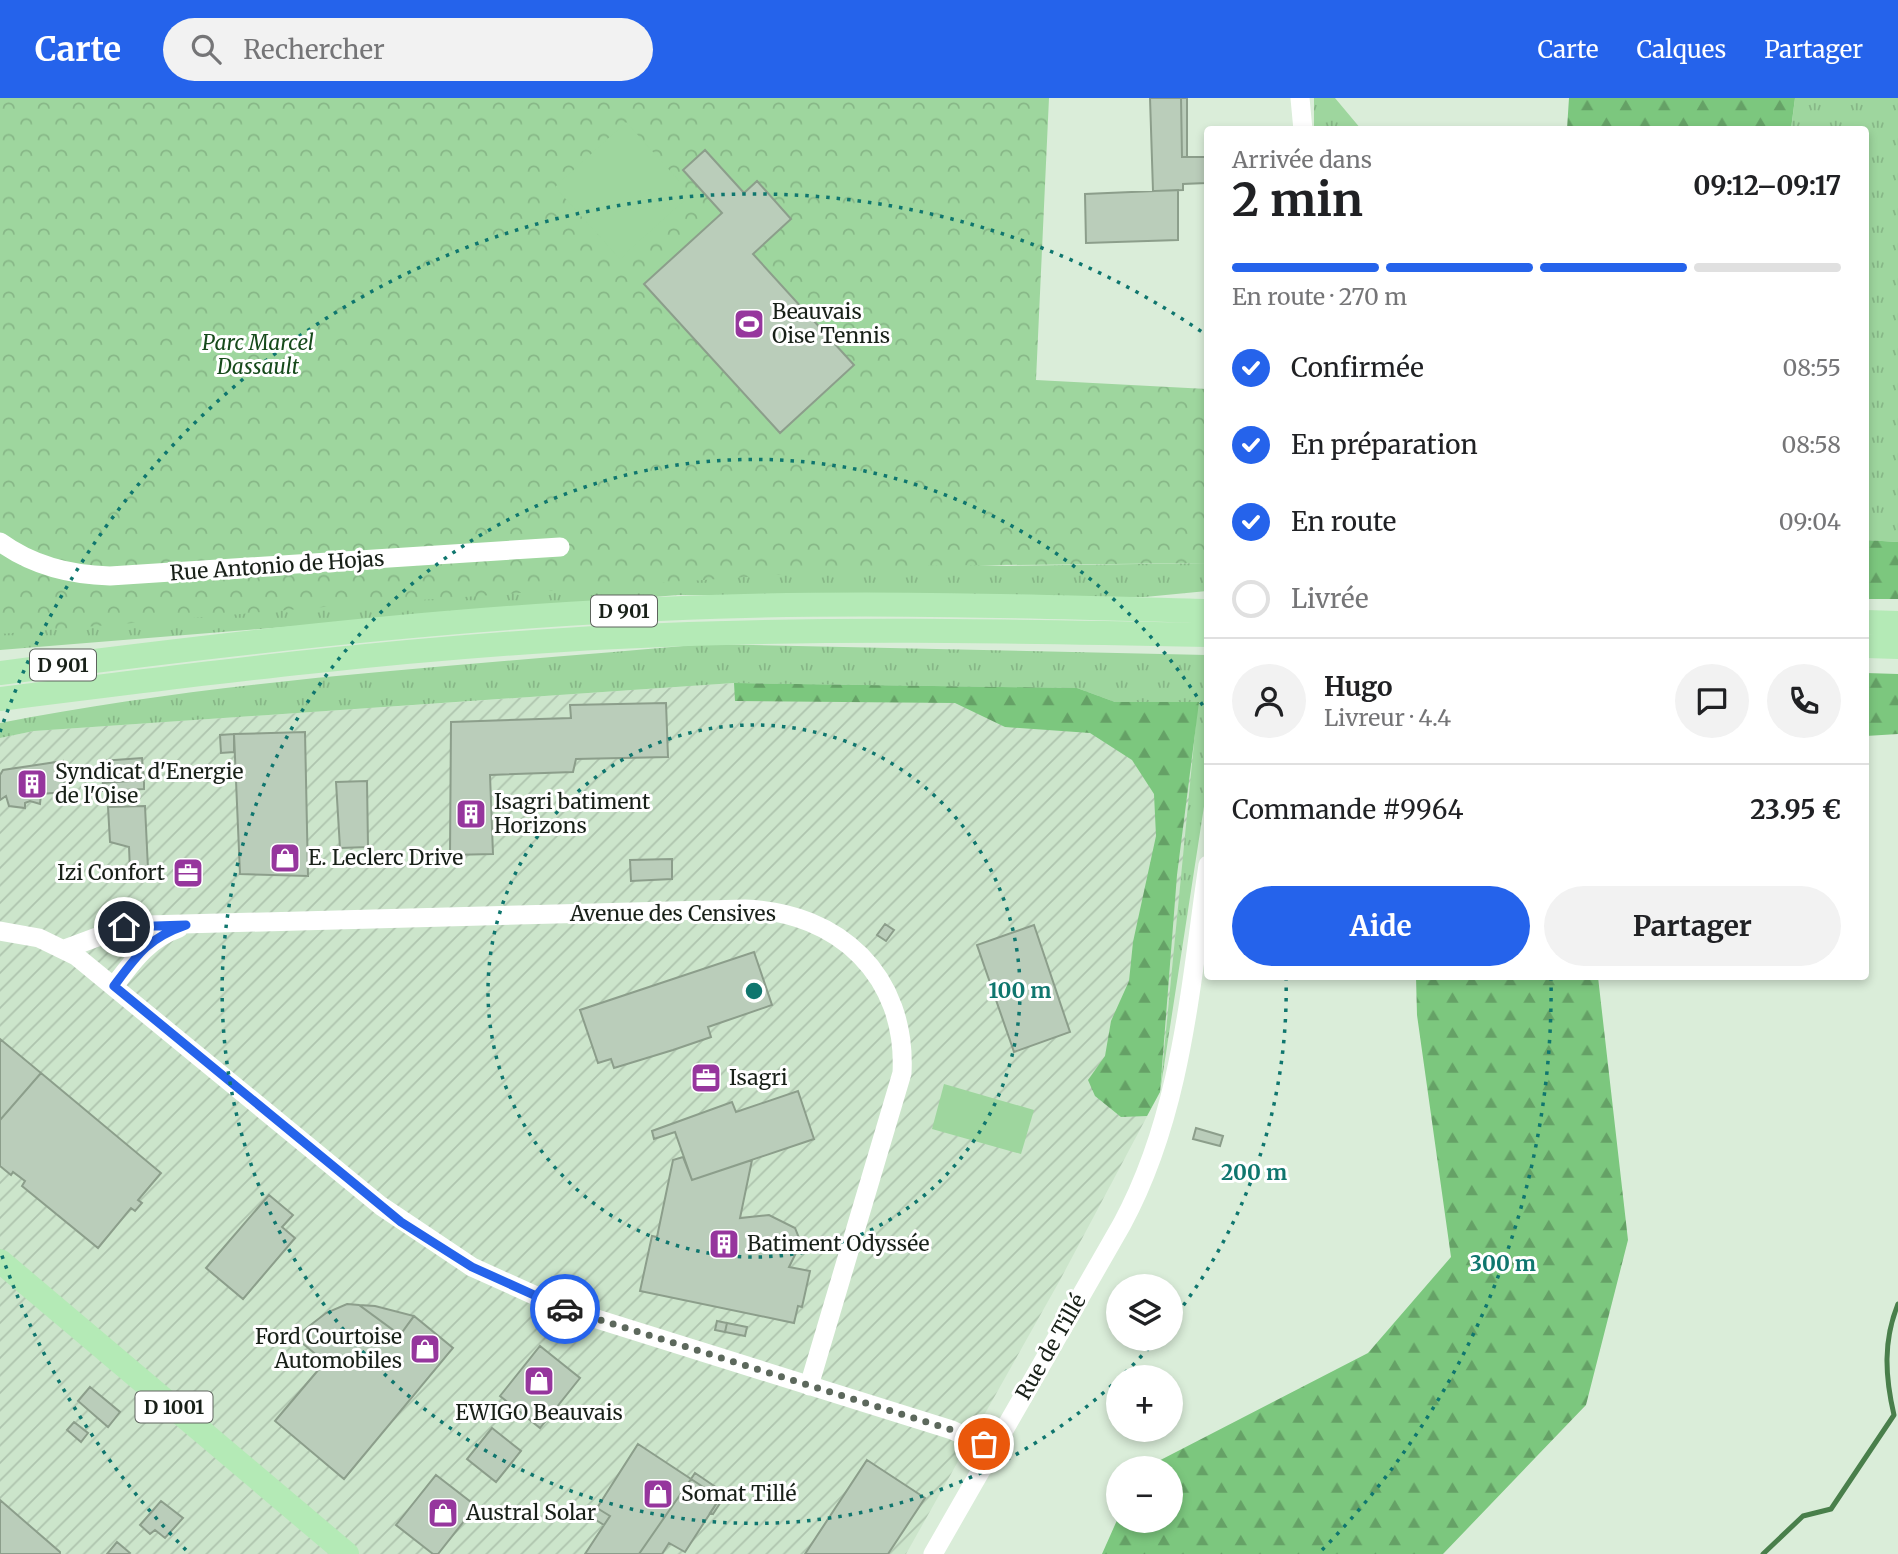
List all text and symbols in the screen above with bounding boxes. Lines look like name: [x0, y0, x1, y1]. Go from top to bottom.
search box: [163, 18, 653, 81]
text: Carte: [35, 29, 121, 70]
icon: search: [187, 30, 225, 68]
text: Rechercher: [243, 33, 385, 66]
text: Carte: [1537, 34, 1598, 65]
text: Calques: [1636, 34, 1726, 65]
text: Partager: [1764, 34, 1863, 65]
text: Arrivée dans: [1232, 145, 1372, 174]
text: 09:12–09:17: [1693, 169, 1841, 202]
text: 2 min: [1232, 171, 1363, 229]
text: En route · 270 m: [1232, 282, 1407, 311]
place label: Beauvais Oise Tennis: [772, 298, 890, 349]
sports icon: Beauvais Oise Tennis: [732, 307, 766, 341]
park label: Parc Marcel Dassault: [202, 329, 314, 380]
icon: check: [1232, 349, 1270, 387]
text: Confirmée: [1291, 351, 1424, 384]
text: 08:55: [1783, 353, 1841, 382]
icon: check: [1232, 426, 1270, 464]
text: En préparation: [1291, 428, 1478, 461]
text: 08:58: [1782, 430, 1841, 459]
icon: check: [1232, 503, 1270, 541]
text: En route: [1291, 505, 1396, 538]
text: 09:04: [1779, 507, 1841, 536]
street label: Rue Antonio de Hojas: [169, 545, 385, 586]
text: Livrée: [1291, 582, 1369, 615]
road number: D 901: [591, 596, 657, 626]
road number: D 901: [30, 650, 96, 680]
button: person: [1232, 664, 1306, 738]
button: chat: [1675, 664, 1749, 738]
button: phone: [1767, 664, 1841, 738]
text: Hugo: [1324, 670, 1393, 703]
text: Livreur · 4.4: [1324, 703, 1451, 732]
place label: Syndicat d'Energie de l'Oise: [55, 758, 244, 809]
building icon: Syndicat d'Energie de l'Oise: [15, 767, 49, 801]
place label: Isagri batiment Horizons: [494, 788, 650, 839]
text: Commande #9964: [1232, 793, 1463, 826]
text: 23.95 €: [1750, 793, 1841, 826]
building icon: Isagri batiment Horizons: [454, 797, 488, 831]
shop icon: E. Leclerc Drive: [268, 841, 302, 875]
place label: E. Leclerc Drive: [308, 844, 463, 871]
office icon: Izi Confort: [171, 856, 205, 890]
place label: Izi Confort: [57, 859, 165, 886]
button: Aide: [1232, 886, 1530, 966]
button: Partager: [1544, 886, 1841, 966]
pin: [94, 897, 154, 957]
street label: Avenue des Censives: [569, 900, 776, 927]
icon: home: [105, 908, 143, 946]
text: 100 m: [989, 977, 1051, 1004]
centre of rings: [742, 979, 766, 1003]
office icon: Isagri: [689, 1061, 723, 1095]
place label: Isagri: [729, 1064, 788, 1091]
text: 200 m: [1221, 1159, 1287, 1186]
building icon: Batiment Odyssée: [707, 1227, 741, 1261]
place label: Batiment Odyssée: [747, 1230, 930, 1257]
text: 300 m: [1470, 1250, 1536, 1277]
courier: [530, 1274, 600, 1344]
map controls: [1106, 1274, 1183, 1533]
button: layers: [1106, 1274, 1183, 1351]
street label: Rue de Tillé: [1009, 1289, 1092, 1404]
icon: car: [546, 1290, 584, 1328]
place label: Ford Courtoise Automobiles: [255, 1323, 402, 1374]
shop icon: Ford Courtoise Automobiles: [408, 1332, 442, 1366]
shop icon: EWIGO Beauvais: [522, 1364, 556, 1398]
button: +: [1106, 1365, 1183, 1442]
road number: D 1001: [136, 1392, 212, 1422]
place label: EWIGO Beauvais: [455, 1399, 623, 1426]
pin: [954, 1414, 1014, 1474]
icon: bag: [965, 1425, 1003, 1463]
button: −: [1106, 1456, 1183, 1533]
shop icon: Somat Tillé: [641, 1477, 675, 1511]
place label: Somat Tillé: [681, 1480, 797, 1507]
shop icon: Austral Solar: [426, 1496, 460, 1530]
place label: Austral Solar: [465, 1499, 596, 1526]

